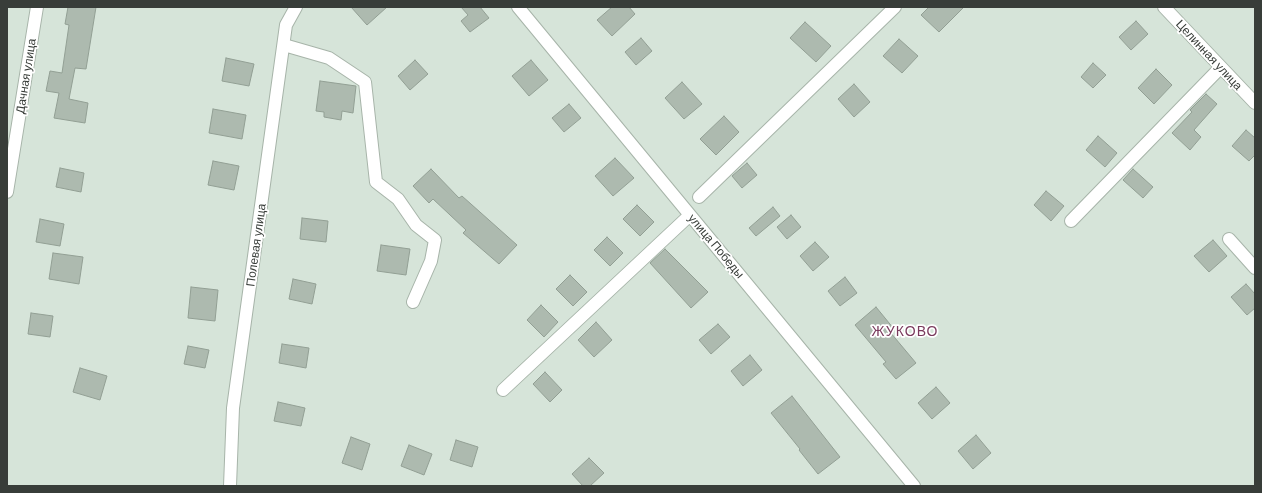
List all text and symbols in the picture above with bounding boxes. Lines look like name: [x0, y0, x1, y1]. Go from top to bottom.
street label: Целинная улица: [1173, 17, 1245, 93]
street label: Дачная улица: [13, 37, 39, 115]
street label: Полевая улица: [243, 203, 269, 287]
street label: улица Победы: [685, 211, 747, 281]
district label: ЖУКОВО: [872, 323, 938, 339]

